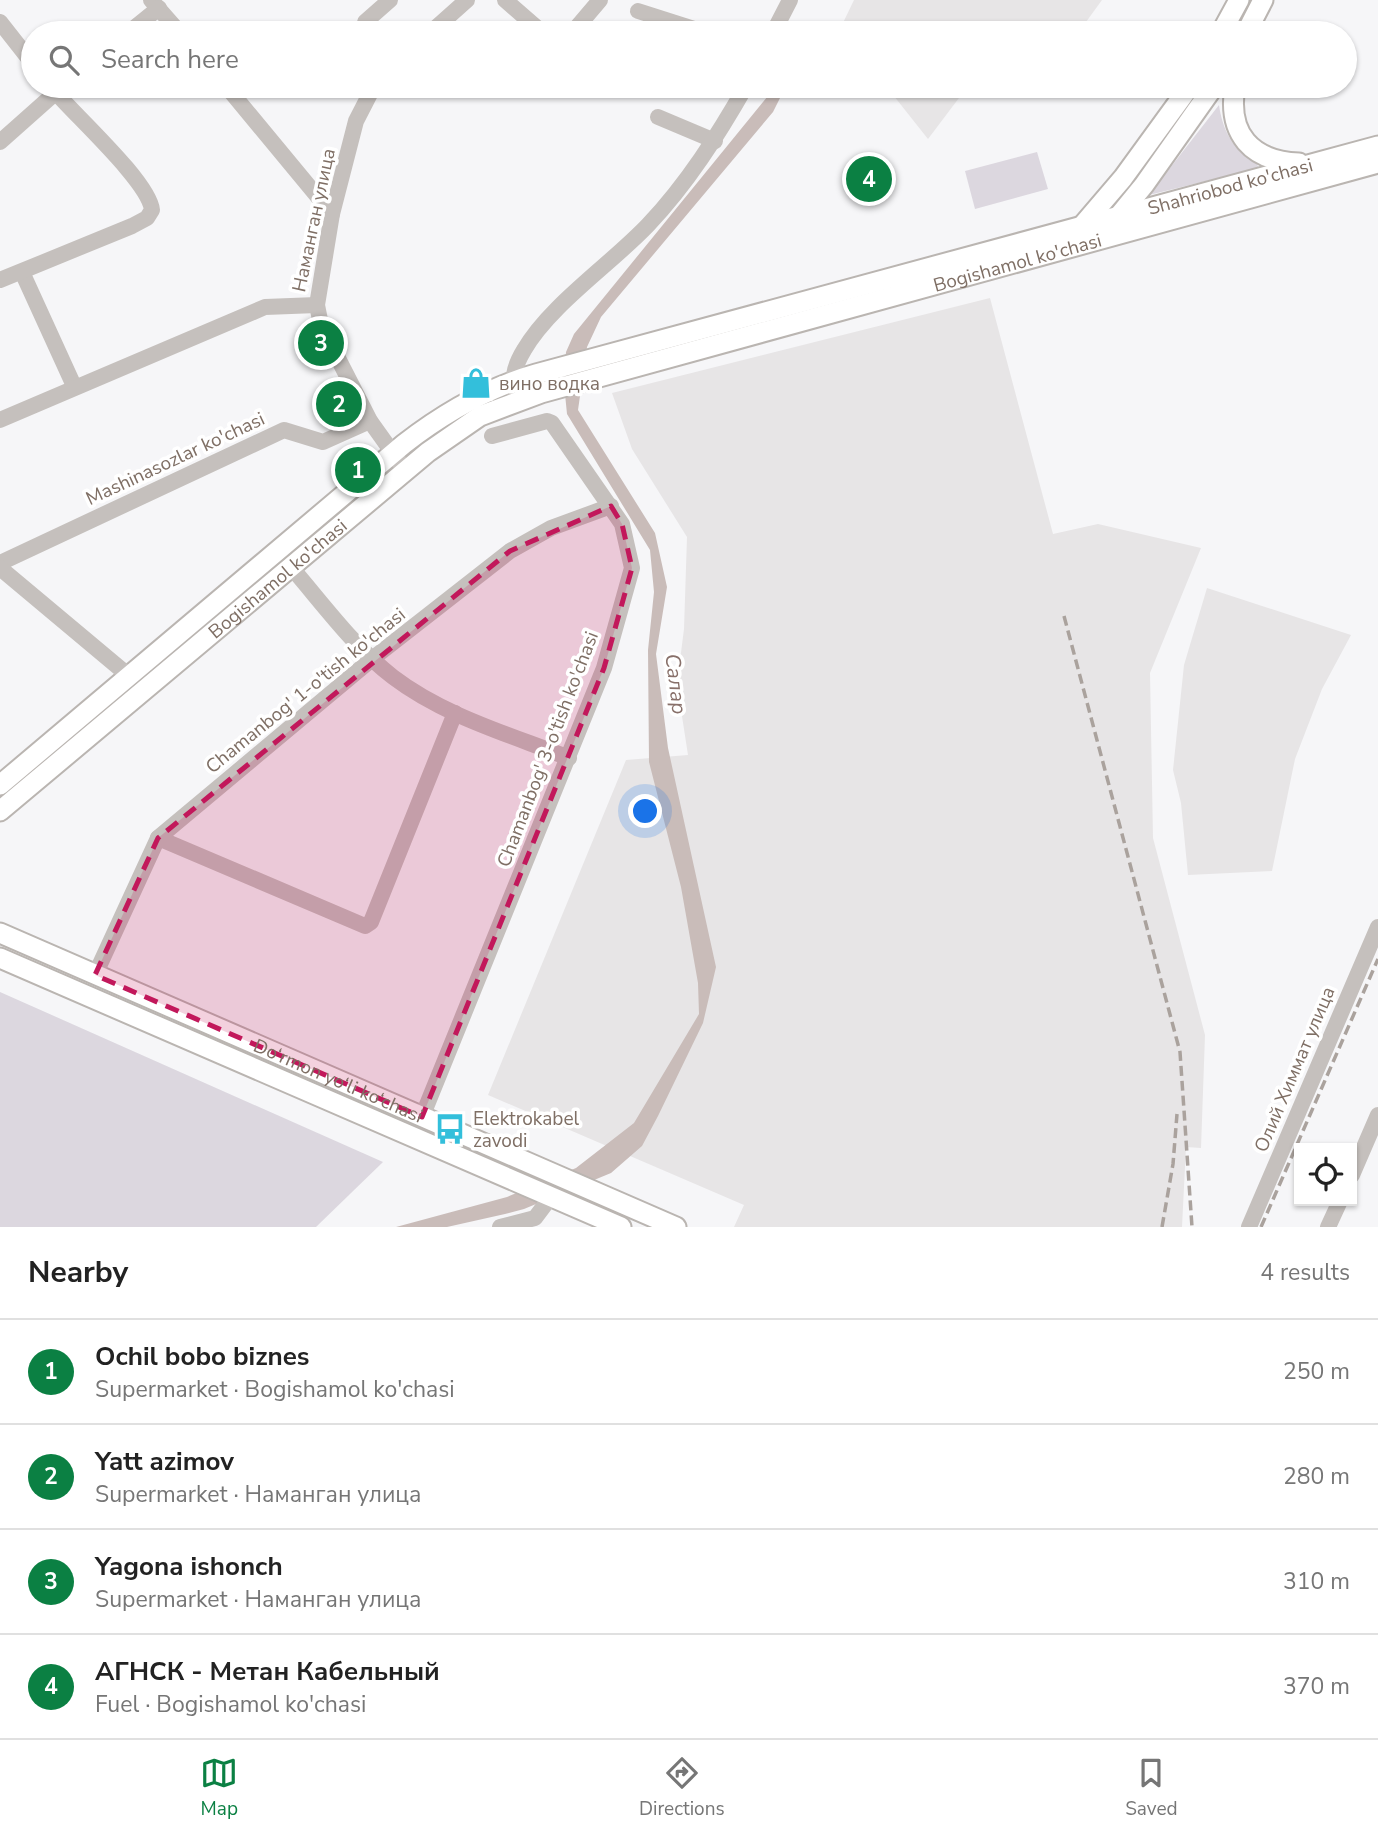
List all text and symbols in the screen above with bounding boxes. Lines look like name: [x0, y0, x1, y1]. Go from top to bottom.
search box: [21, 21, 1357, 98]
icon: search: [45, 41, 83, 79]
text: Search here: [101, 42, 239, 77]
street label: Наманган улица: [286, 146, 342, 294]
street label: Shahriobod ko'chasi: [1145, 152, 1316, 222]
pin: 4: [846, 153, 892, 205]
street label: Bogishamol ko'chasi: [930, 228, 1105, 299]
pin: 3: [298, 317, 344, 369]
shop icon: вино водка: [459, 366, 493, 400]
place label: вино водка: [499, 371, 600, 397]
pin: 2: [316, 378, 362, 430]
street label: Mashinasozlar ko'chasi: [82, 406, 269, 512]
pin: 1: [335, 444, 381, 496]
street label: Bogishamol ko'chasi: [203, 513, 353, 645]
street label: Chamanbog' 1-o'tish ko'chasi: [200, 602, 411, 780]
street label: Chamanbog' 3-o'tish ko'chasi: [491, 628, 605, 871]
water label: Салар: [658, 652, 694, 716]
your location: [628, 794, 662, 828]
street label: Олий Химмат улица: [1248, 983, 1342, 1156]
street label: Do‘rmon yo‘li ko‘chasi: [249, 1033, 427, 1129]
place label: Elektrokabel zavodi: [473, 1106, 580, 1154]
bus stop icon: Elektrokabel zavodi: [433, 1112, 467, 1146]
map controls: [1294, 1143, 1357, 1206]
button: locate: [1294, 1143, 1357, 1206]
text: Nearby: [28, 1252, 128, 1293]
text: 4 results: [1260, 1257, 1350, 1288]
text: Ochil bobo biznes: [95, 1339, 310, 1374]
text: 1: [44, 1356, 58, 1387]
text: 250 m: [1283, 1356, 1350, 1387]
text: Supermarket · Bogishamol ko'chasi: [95, 1374, 455, 1405]
text: Yatt azimov: [95, 1444, 234, 1479]
text: 2: [44, 1461, 58, 1492]
text: 280 m: [1283, 1461, 1350, 1492]
text: Supermarket · Наманган улица: [95, 1479, 422, 1510]
text: Yagona ishonch: [95, 1549, 283, 1584]
text: 3: [44, 1566, 58, 1597]
text: 310 m: [1283, 1566, 1350, 1597]
text: Supermarket · Наманган улица: [95, 1584, 422, 1615]
text: АГНСК - Метан Кабельный: [95, 1654, 440, 1689]
text: 4: [44, 1671, 58, 1702]
text: 370 m: [1283, 1671, 1350, 1702]
text: Fuel · Bogishamol ko'chasi: [95, 1689, 366, 1720]
tab: Map: [200, 1754, 238, 1822]
tab: Directions: [639, 1754, 725, 1822]
tab: Saved: [1125, 1754, 1178, 1822]

